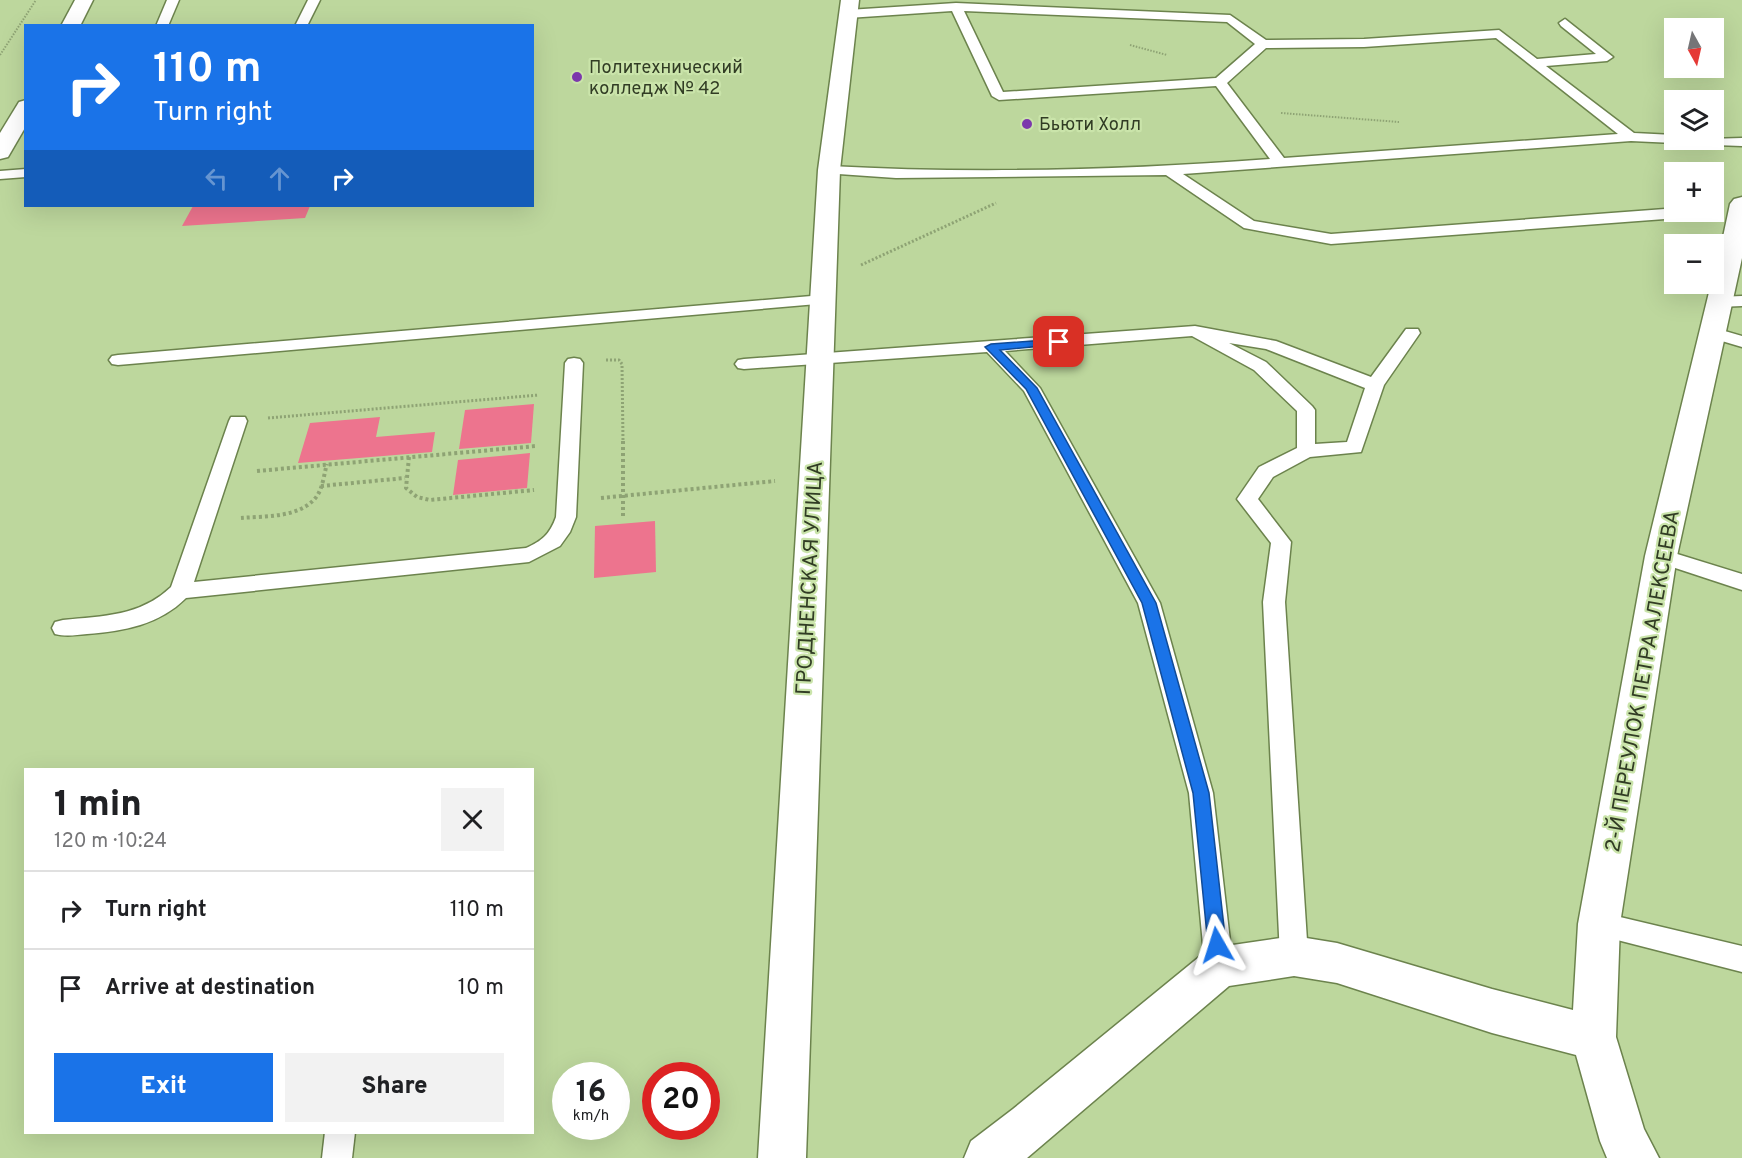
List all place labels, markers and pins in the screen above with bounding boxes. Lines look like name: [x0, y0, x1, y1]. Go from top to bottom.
place label: Политехнический колледж № 42: [589, 57, 743, 101]
marker: Политехнический колледж № 42: [570, 70, 584, 84]
place label: Бьюти Холл: [1039, 114, 1141, 137]
marker: Бьюти Холл: [1020, 117, 1034, 131]
pin: [1033, 316, 1084, 367]

